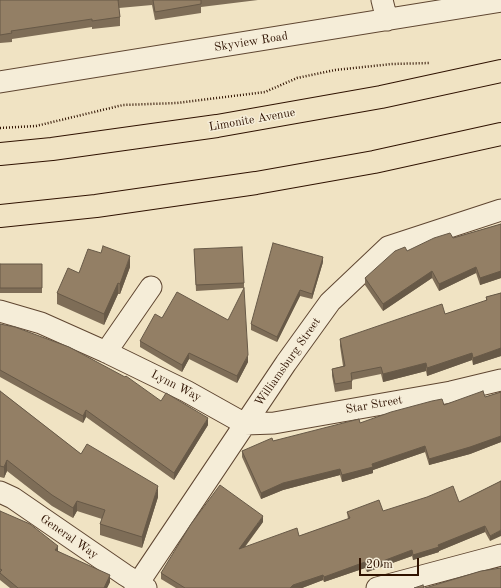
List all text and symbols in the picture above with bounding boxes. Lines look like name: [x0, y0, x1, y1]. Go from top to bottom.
street label: Skyview Road: [213, 29, 289, 55]
street label: Limonite Avenue: [208, 105, 296, 135]
street label: Williamsburg Street: [252, 315, 324, 409]
street label: Lynn Way: [148, 367, 204, 405]
street label: Star Street: [344, 393, 404, 417]
street label: General Way: [37, 512, 101, 562]
scale bar: [361, 550, 421, 576]
text: 20 m: [366, 559, 393, 571]

